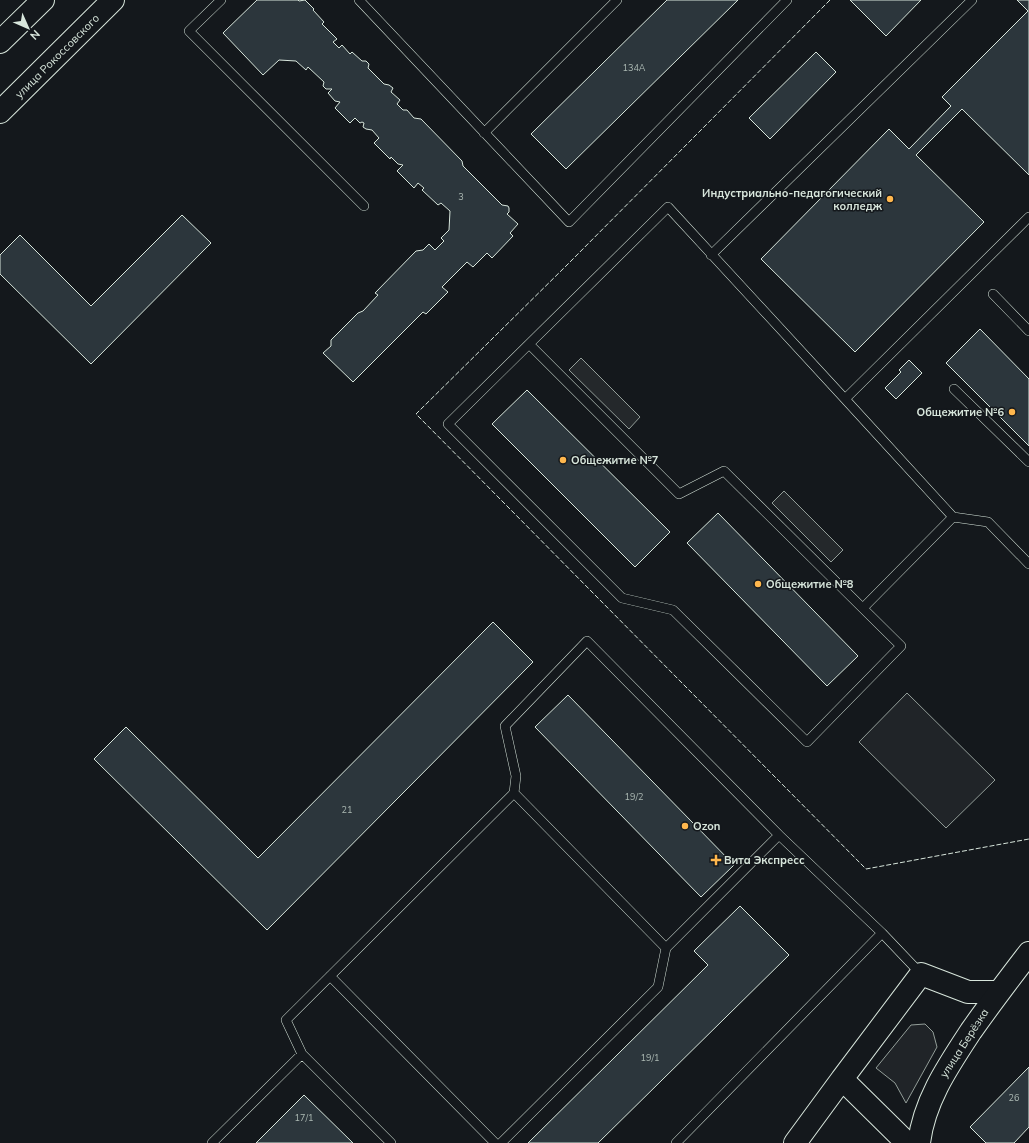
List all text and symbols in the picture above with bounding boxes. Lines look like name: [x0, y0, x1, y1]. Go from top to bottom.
north arrow: [8, 8, 48, 48]
street label: улица Рокоссовского: [12, 11, 102, 101]
text: N: [27, 27, 43, 43]
house number: 134А: [623, 62, 646, 73]
place label: Индустриально-педагогический колледж: [702, 186, 883, 213]
house number: 3: [458, 191, 464, 202]
marker: Индустриально-педагогический колледж: [885, 194, 895, 204]
place label: Общежитие №6: [917, 405, 1004, 419]
marker: Общежитие №6: [1007, 407, 1017, 417]
place label: Общежитие №7: [571, 453, 659, 467]
marker: Общежитие №7: [558, 455, 568, 465]
place label: Общежитие №8: [766, 577, 854, 591]
marker: Общежитие №8: [753, 579, 763, 589]
house number: 19/2: [625, 791, 643, 802]
house number: 21: [342, 804, 352, 815]
place label: Ozon: [693, 819, 720, 833]
marker: Ozon: [680, 821, 690, 831]
place label: Вита Экспресс: [724, 853, 805, 867]
marker: Вита Экспресс: [711, 855, 721, 865]
street label: улица Берёзка: [936, 1006, 992, 1080]
house number: 19/1: [641, 1052, 659, 1063]
house number: 26: [1009, 1092, 1019, 1103]
house number: 17/1: [295, 1112, 313, 1123]

